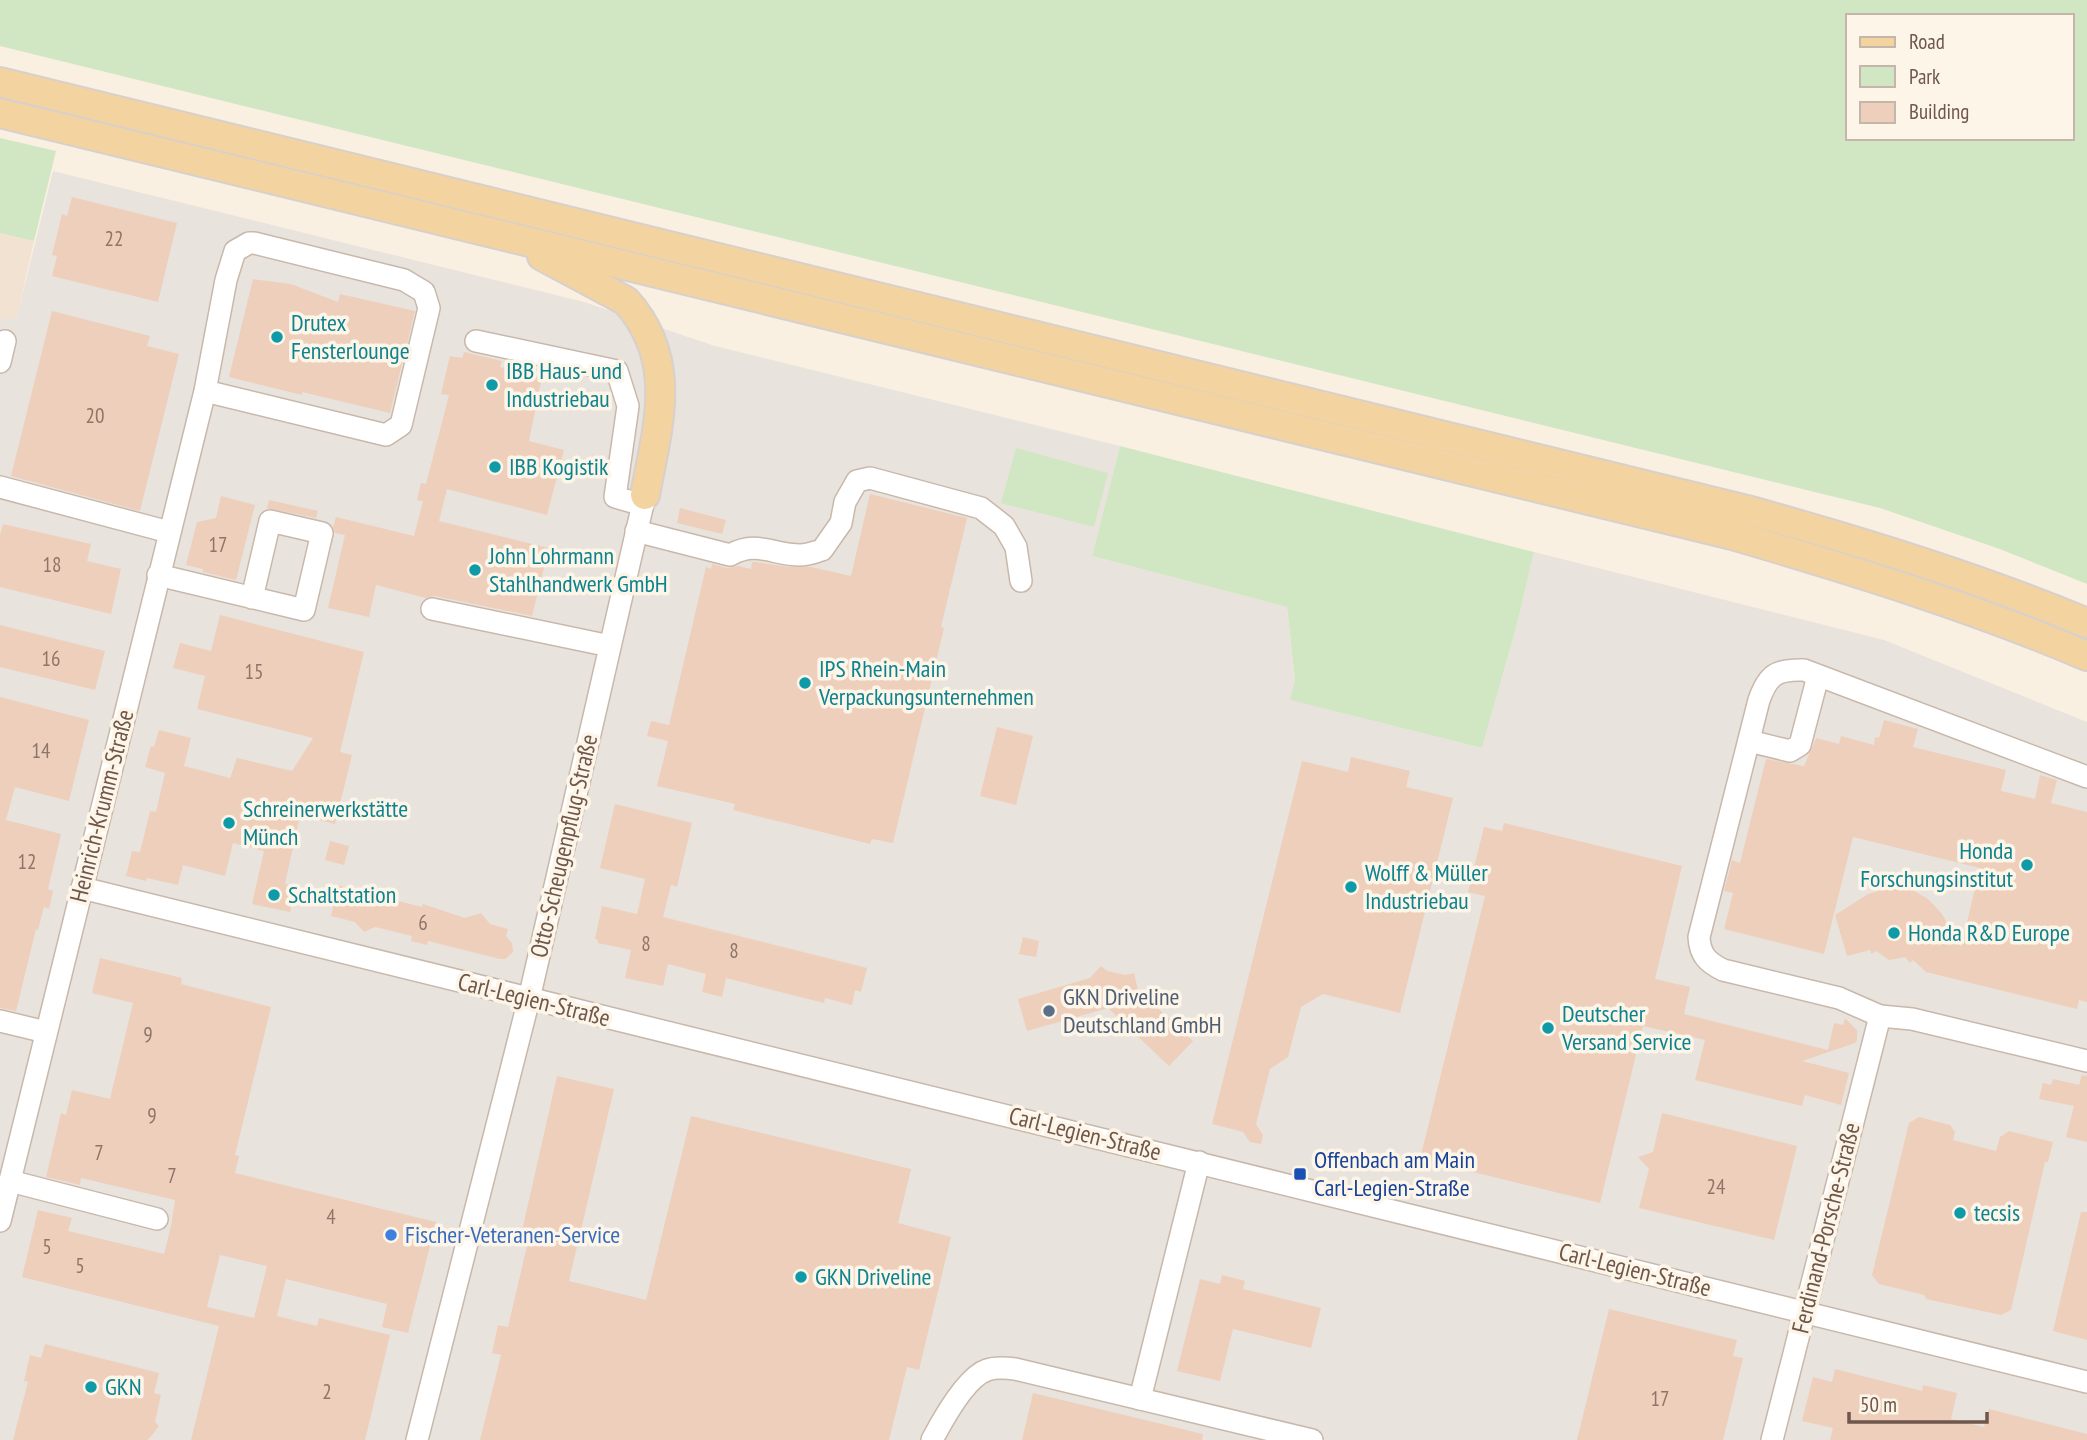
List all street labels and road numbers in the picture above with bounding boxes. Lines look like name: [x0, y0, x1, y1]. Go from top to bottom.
street label: Heinrich-Krumm-Straße: [63, 706, 140, 906]
street label: Otto-Scheugenpflug-Straße: [523, 731, 604, 961]
street label: Carl-Legien-Straße: [455, 966, 613, 1033]
street label: Carl-Legien-Straße: [1006, 1100, 1164, 1167]
street label: Ferdinand-Porsche-Straße: [1784, 1119, 1867, 1336]
street label: Carl-Legien-Straße: [1556, 1236, 1714, 1303]

